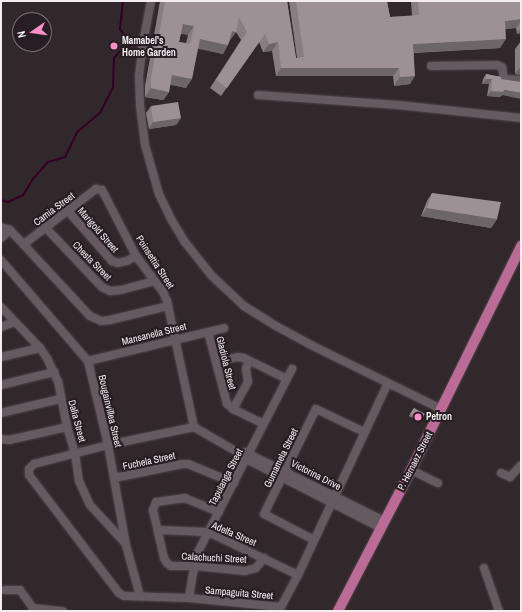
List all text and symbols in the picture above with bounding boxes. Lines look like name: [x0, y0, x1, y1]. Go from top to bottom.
north arrow: [12, 12, 52, 52]
text: N: [14, 30, 29, 39]
place label: Mamabel's Home Garden: [122, 34, 176, 58]
marker: Mamabel's Home Garden: [109, 41, 119, 51]
street label: Camia Street: [31, 190, 77, 228]
street label: Marigold Street: [75, 205, 121, 255]
street label: Poinsettia Street: [133, 233, 177, 291]
street label: Chesta Street: [70, 239, 114, 283]
street label: Mansanella Street: [120, 320, 188, 348]
street label: Gladiola Street: [214, 335, 238, 391]
street label: Bougainvillea Street: [96, 374, 124, 448]
street label: Dalia Street: [66, 399, 88, 443]
place label: Petron: [426, 411, 452, 423]
marker: Petron: [413, 412, 423, 422]
street label: Gumamela Street: [262, 426, 300, 490]
street label: P. Hernaez Street: [395, 430, 435, 492]
street label: Tapulanga Street: [207, 447, 245, 507]
street label: Fuchela Street: [122, 450, 176, 472]
street label: Victorina Drive: [289, 457, 343, 493]
street label: Adelfa Street: [210, 519, 258, 549]
street label: Calachuchi Street: [181, 550, 247, 566]
street label: Sampaguita Street: [204, 584, 274, 602]

